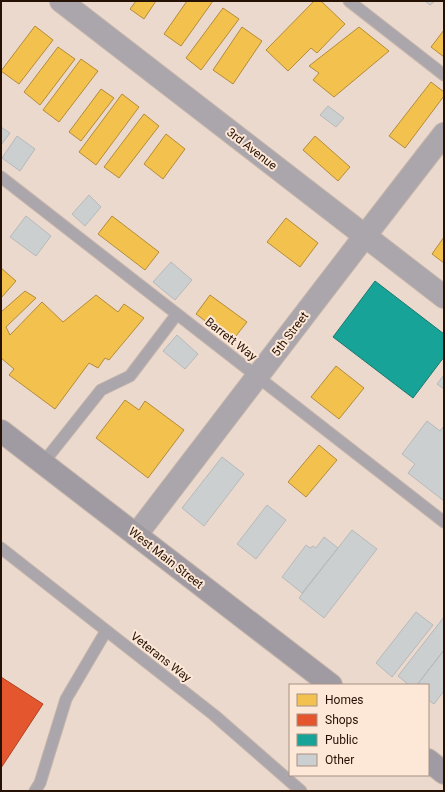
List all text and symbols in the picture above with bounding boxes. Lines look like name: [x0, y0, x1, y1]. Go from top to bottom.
street label: 3rd Avenue: [224, 125, 280, 173]
street label: 5th Street: [269, 309, 311, 359]
street label: Barrett Way: [202, 314, 260, 364]
street label: West Main Street: [126, 524, 206, 592]
street label: Veterans Way: [128, 629, 194, 685]
legend: [289, 684, 429, 776]
text: Homes: [325, 693, 363, 707]
text: Shops: [325, 713, 359, 727]
text: Public: [325, 733, 358, 747]
text: Other: [325, 753, 354, 767]

